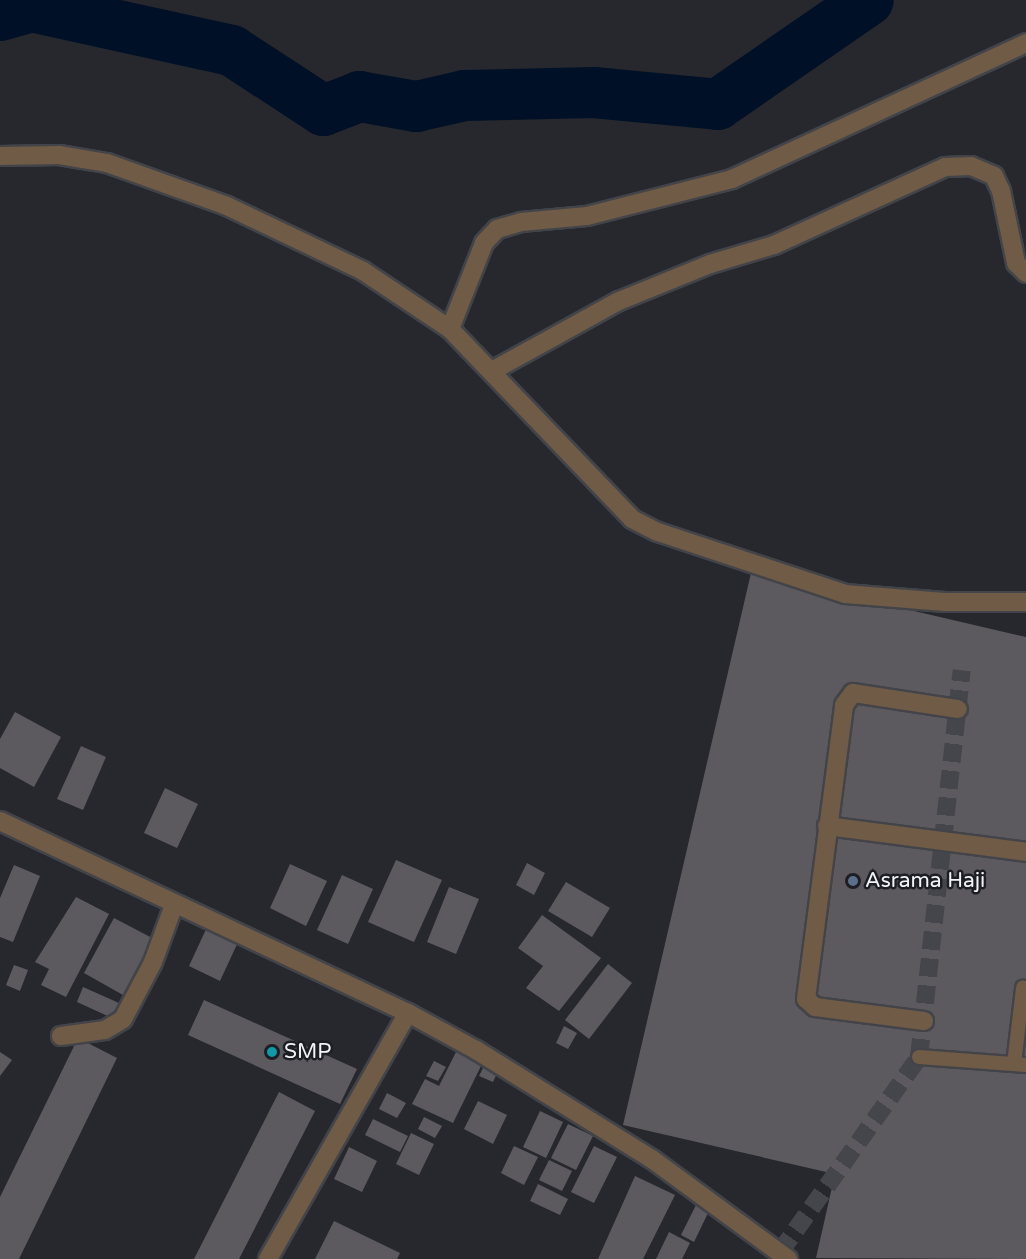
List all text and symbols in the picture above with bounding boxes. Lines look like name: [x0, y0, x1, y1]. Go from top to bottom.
place label: Asrama Haji: [865, 868, 985, 894]
marker: Asrama Haji: [846, 874, 860, 888]
place label: SMP: [284, 1039, 331, 1065]
marker: SMP: [265, 1045, 279, 1059]

